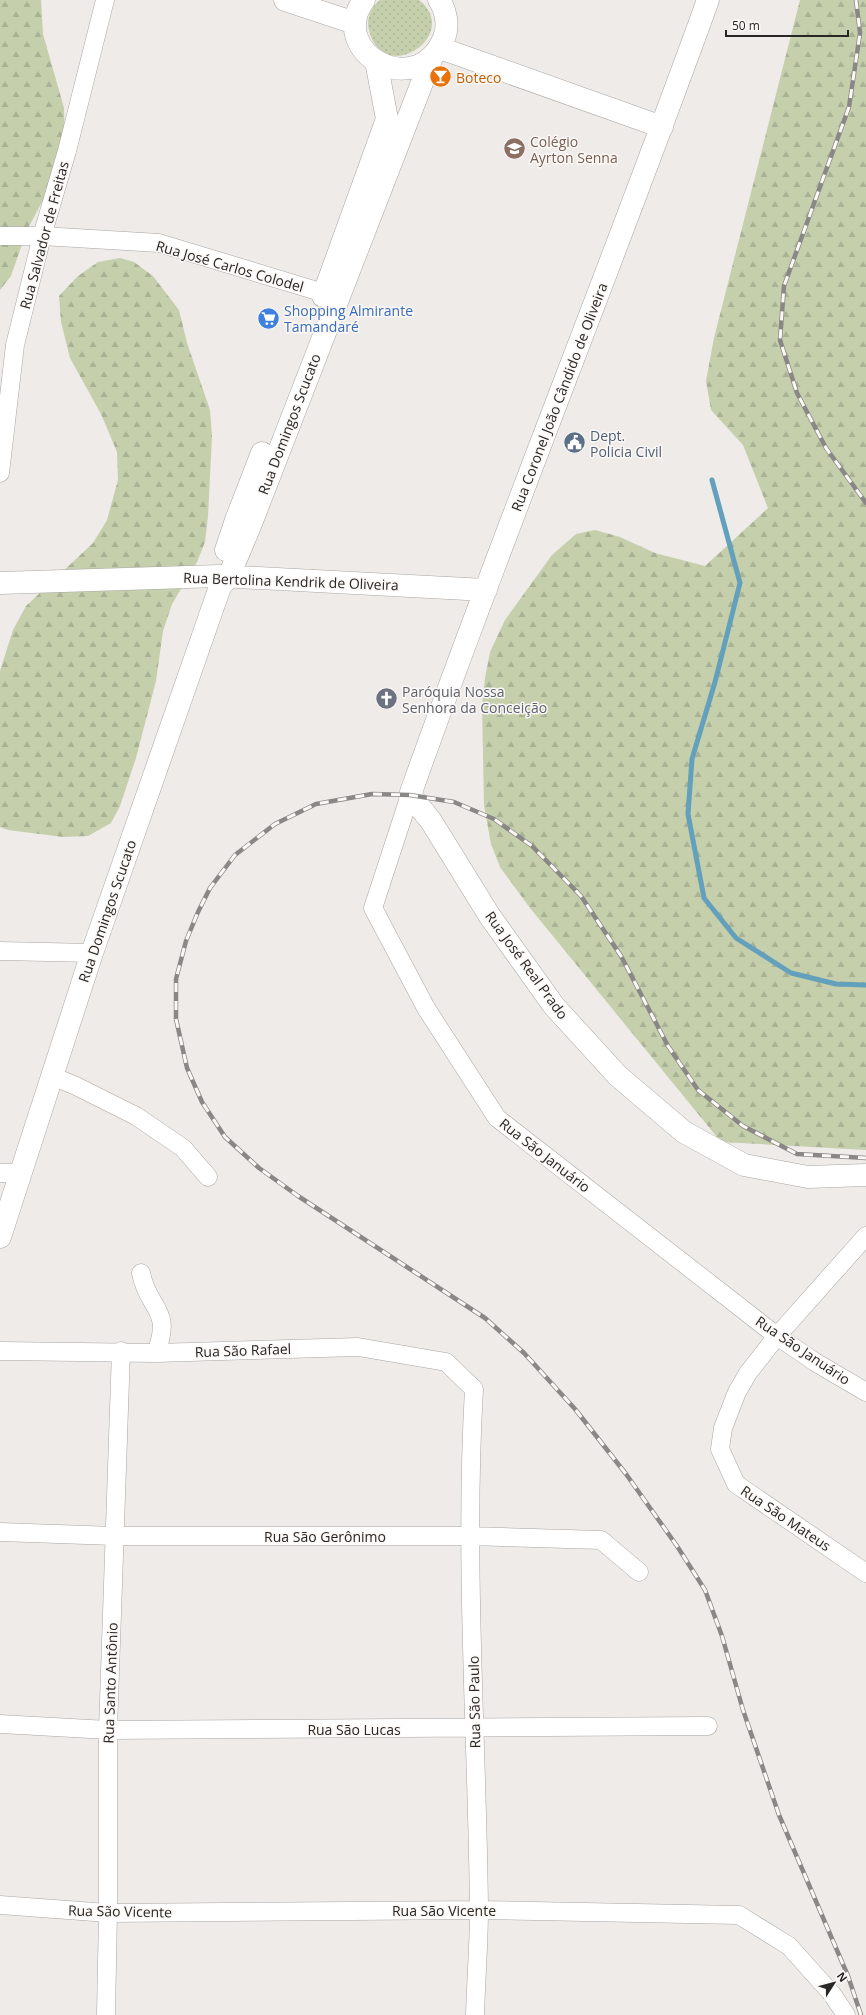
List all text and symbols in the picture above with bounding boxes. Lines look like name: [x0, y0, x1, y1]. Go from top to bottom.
scale bar: [726, 12, 848, 38]
text: 50 m: [732, 17, 760, 34]
bar icon: Boteco: [427, 64, 453, 90]
place label: Boteco: [456, 68, 501, 87]
place label: Colégio Ayrton Senna: [530, 132, 618, 167]
school or university icon: Colégio Ayrton Senna: [502, 136, 528, 162]
street label: Rua Salvador de Freitas: [15, 159, 73, 311]
street label: Rua José Carlos Colodel: [154, 236, 306, 296]
street label: Rua Coronel João Cândido de Oliveira: [507, 280, 611, 514]
place label: Shopping Almirante Tamandaré: [284, 301, 413, 336]
supermarket icon: Shopping Almirante Tamandaré: [256, 305, 282, 331]
street label: Rua Domingos Scucato: [253, 351, 325, 497]
place label: Dept. Policia Civil: [590, 426, 662, 461]
public building icon: Dept. Policia Civil: [561, 430, 587, 456]
street label: Rua Bertolina Kendrik de Oliveira: [183, 568, 399, 594]
place label: Paróquia Nossa Senhora da Conceição: [402, 682, 547, 717]
church icon: Paróquia Nossa Senhora da Conceição: [373, 686, 399, 712]
street label: Rua Domingos Scucato: [74, 837, 140, 985]
street label: Rua José Real Prado: [481, 907, 573, 1023]
street label: Rua São Januário: [496, 1114, 594, 1196]
street label: Rua São Januário: [752, 1311, 854, 1389]
street label: Rua São Rafael: [194, 1339, 292, 1361]
street label: Rua São Mateus: [737, 1481, 835, 1555]
street label: Rua São Gerônimo: [264, 1527, 386, 1546]
street label: Rua Santo Antônio: [98, 1622, 122, 1744]
street label: Rua São Paulo: [464, 1655, 484, 1749]
street label: Rua São Lucas: [307, 1720, 401, 1739]
street label: Rua São Vicente: [68, 1901, 172, 1921]
street label: Rua São Vicente: [392, 1901, 496, 1920]
north arrow: [814, 1963, 854, 2003]
text: N: [834, 1969, 851, 1985]

